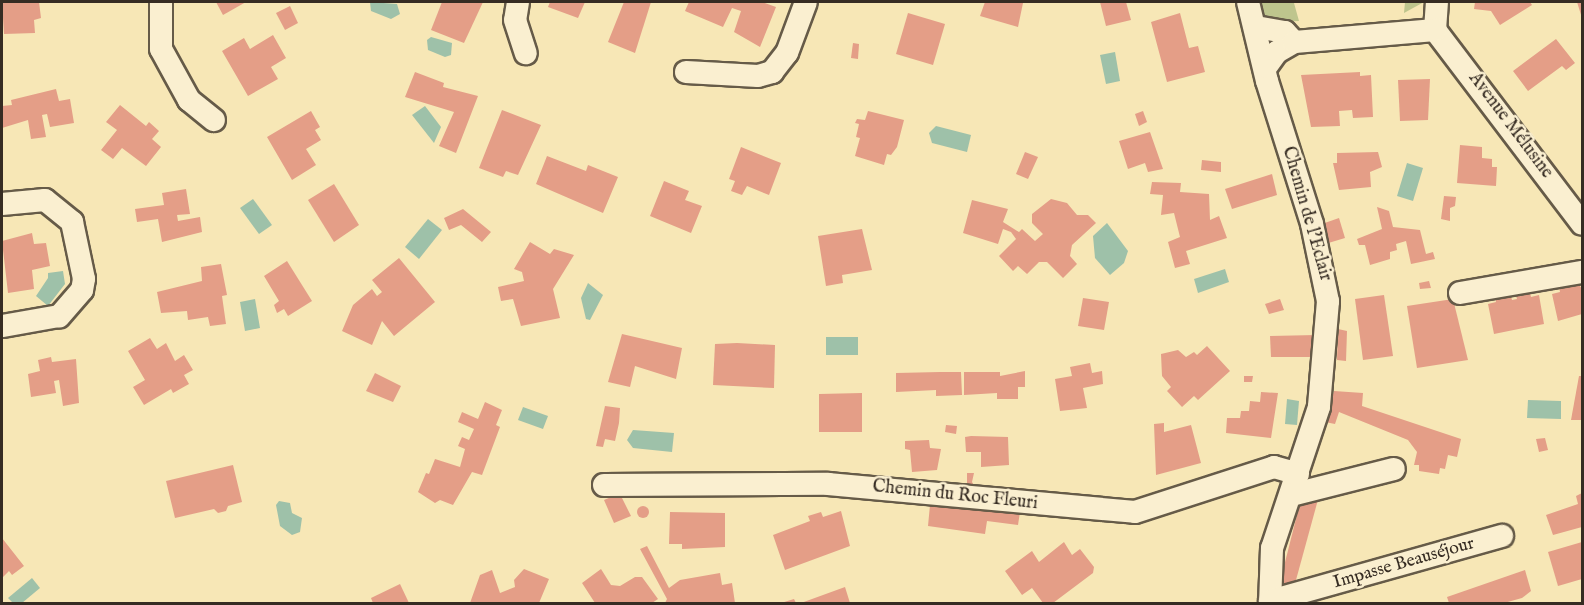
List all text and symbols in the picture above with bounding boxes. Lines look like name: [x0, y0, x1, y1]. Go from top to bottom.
street label: Avenue Mélusine: [1463, 69, 1557, 183]
street label: Chemin de l'Eclair: [1276, 144, 1336, 284]
street label: Chemin du Roc Fleuri: [871, 477, 1039, 515]
street label: Impasse Beauséjour: [1331, 534, 1477, 594]

